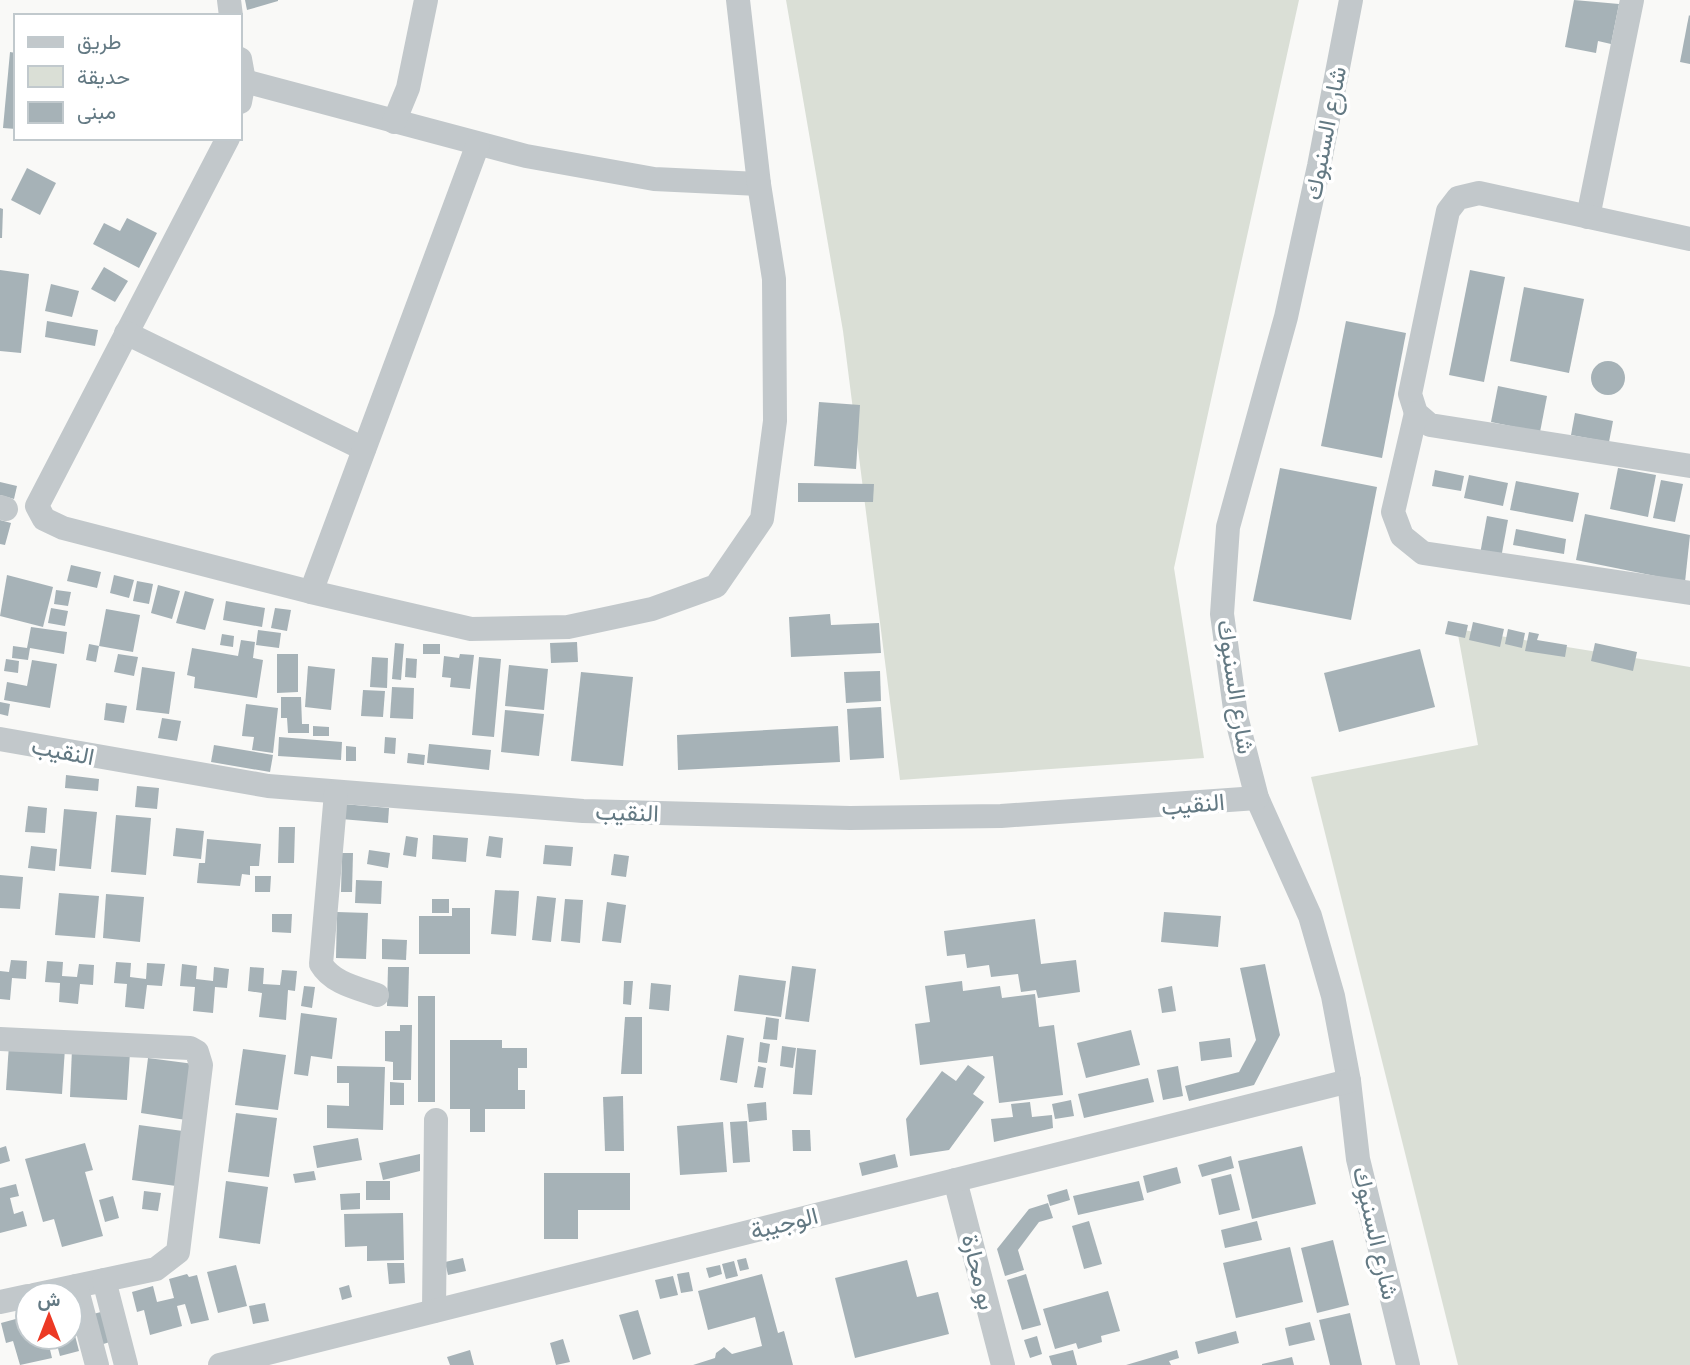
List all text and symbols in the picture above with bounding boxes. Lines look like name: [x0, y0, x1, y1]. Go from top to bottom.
legend: [14, 14, 242, 140]
text: طريق: [77, 28, 122, 55]
text: حديقة: [77, 63, 130, 90]
street label: شارع السنبوك: [1297, 63, 1354, 203]
text: مبنى: [77, 98, 116, 125]
street label: شارع السنبوك: [1209, 618, 1262, 757]
street label: النقيب: [29, 730, 97, 772]
street label: النقيب: [1160, 786, 1226, 822]
street label: النقيب: [595, 795, 659, 829]
street label: شارع السنبوك: [1345, 1163, 1406, 1303]
street label: الوجيبة: [747, 1200, 821, 1246]
street label: بو محارة: [955, 1231, 1003, 1313]
north arrow: [14, 1281, 84, 1351]
text: ش: [38, 1287, 61, 1311]

